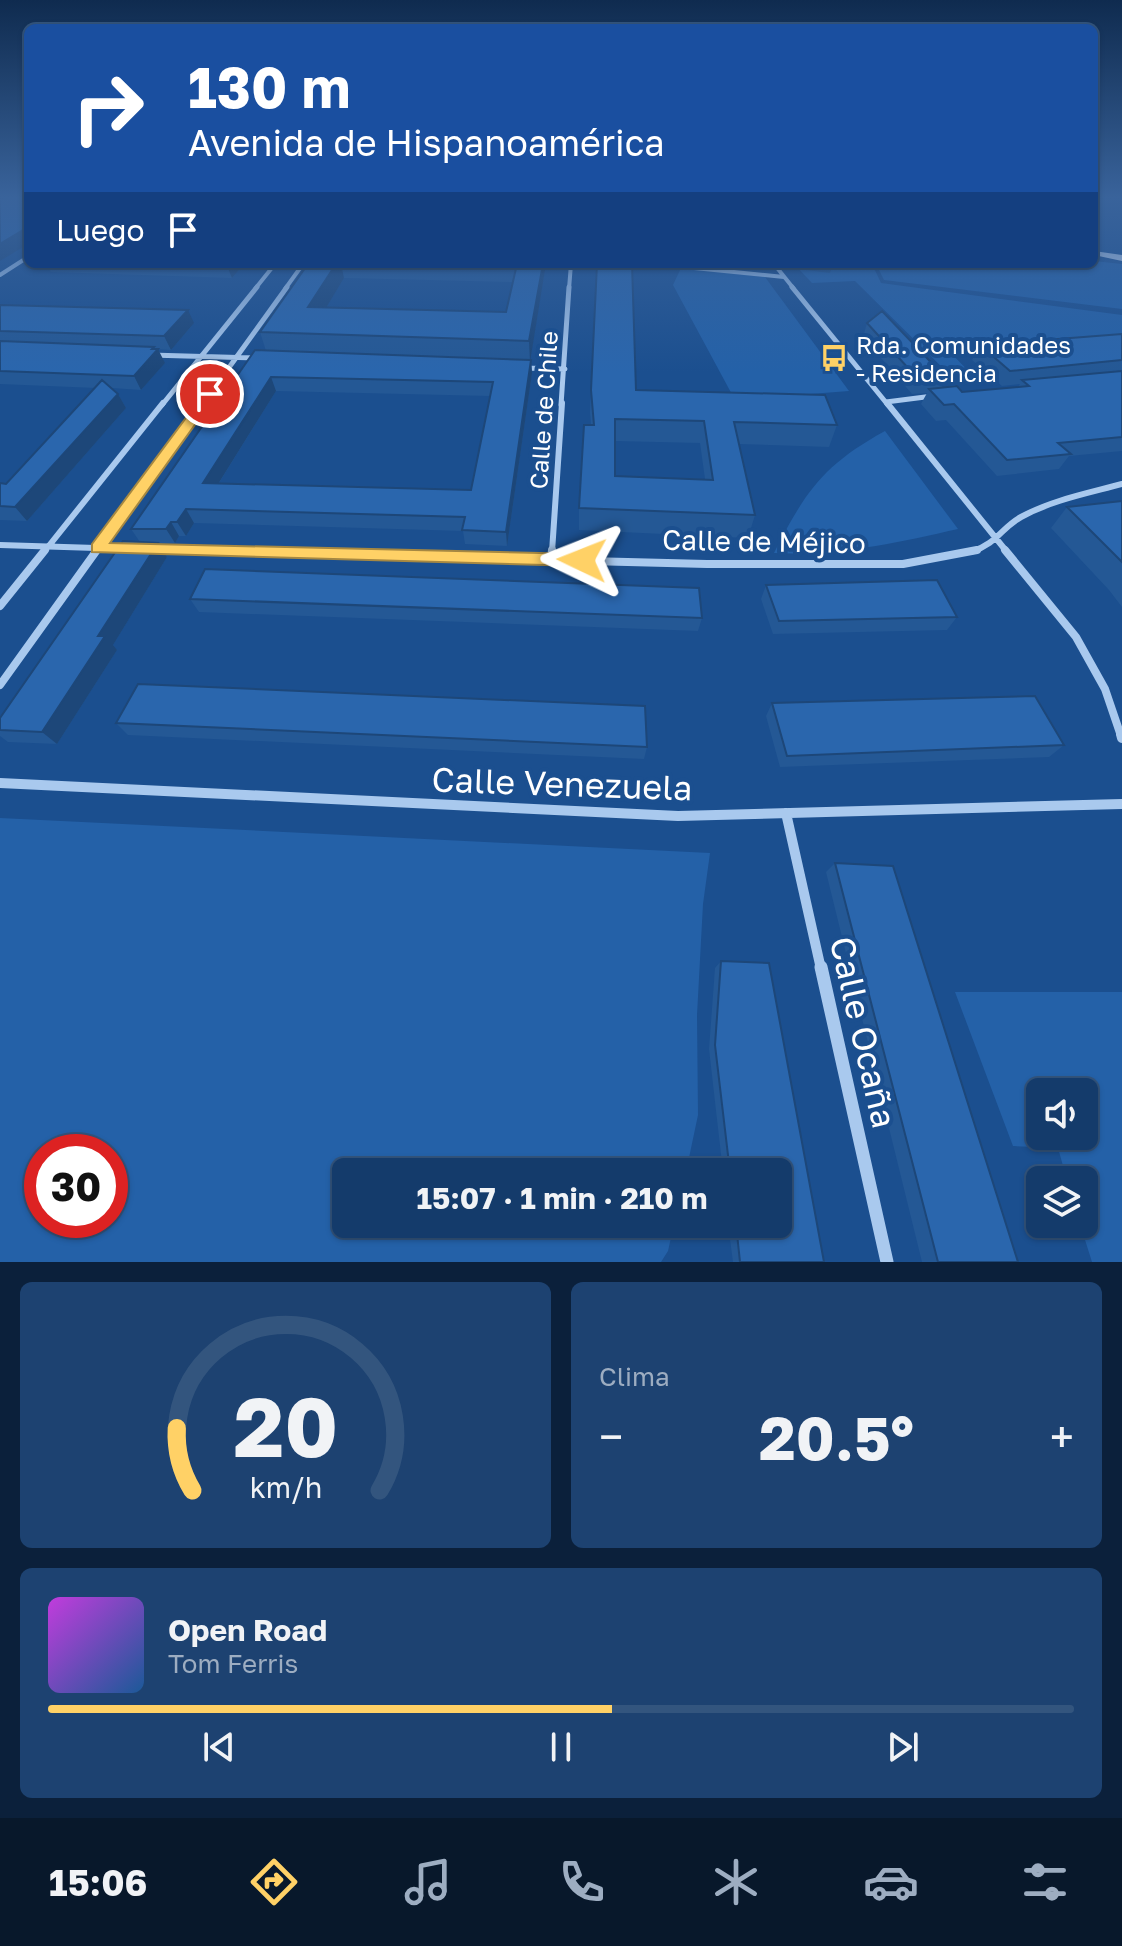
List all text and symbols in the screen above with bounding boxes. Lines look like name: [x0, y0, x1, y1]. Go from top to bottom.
text: 130 m: [188, 53, 350, 120]
icon: right: [56, 56, 160, 160]
text: Avenida de Hispanoamérica: [188, 121, 665, 164]
icon: arrive: [161, 208, 205, 252]
text: Luego: [56, 212, 145, 248]
street label: Calle de Chile: [523, 330, 563, 490]
place label: Rda. Comunidades - Residencia: [856, 330, 1071, 387]
bus stop icon: Rda. Comunidades - Residencia: [819, 343, 849, 373]
pin: [176, 360, 244, 428]
icon: arrive: [188, 372, 232, 416]
position arrow: [540, 518, 624, 602]
street label: Calle de Méjico: [662, 523, 866, 559]
street label: Calle Venezuela: [431, 758, 693, 808]
street label: Calle Ocaña: [823, 932, 905, 1132]
map controls: [1026, 1078, 1098, 1238]
button: sound: [1026, 1078, 1098, 1150]
speed limit sign: 30: [24, 1134, 128, 1238]
button: layers: [1026, 1166, 1098, 1238]
text: 15:07 · 1 min · 210 m: [417, 1180, 707, 1216]
text: Clima: [599, 1361, 670, 1392]
text: 20: [233, 1375, 338, 1475]
text: 20.5°: [759, 1401, 914, 1473]
text: −: [599, 1410, 623, 1463]
text: +: [1050, 1410, 1074, 1463]
text: km/h: [249, 1470, 322, 1504]
text: Open Road: [168, 1612, 327, 1648]
text: Tom Ferris: [168, 1648, 298, 1679]
icon: previous: [197, 1725, 241, 1769]
icon: pause: [539, 1725, 583, 1769]
icon: next: [881, 1725, 925, 1769]
icon: directions: [246, 1854, 302, 1910]
icon: music: [400, 1854, 456, 1910]
icon: phone: [554, 1854, 610, 1910]
icon: climate: [708, 1854, 764, 1910]
icon: car: [863, 1854, 919, 1910]
icon: filters: [1017, 1854, 1073, 1910]
text: 15:06: [49, 1861, 147, 1904]

